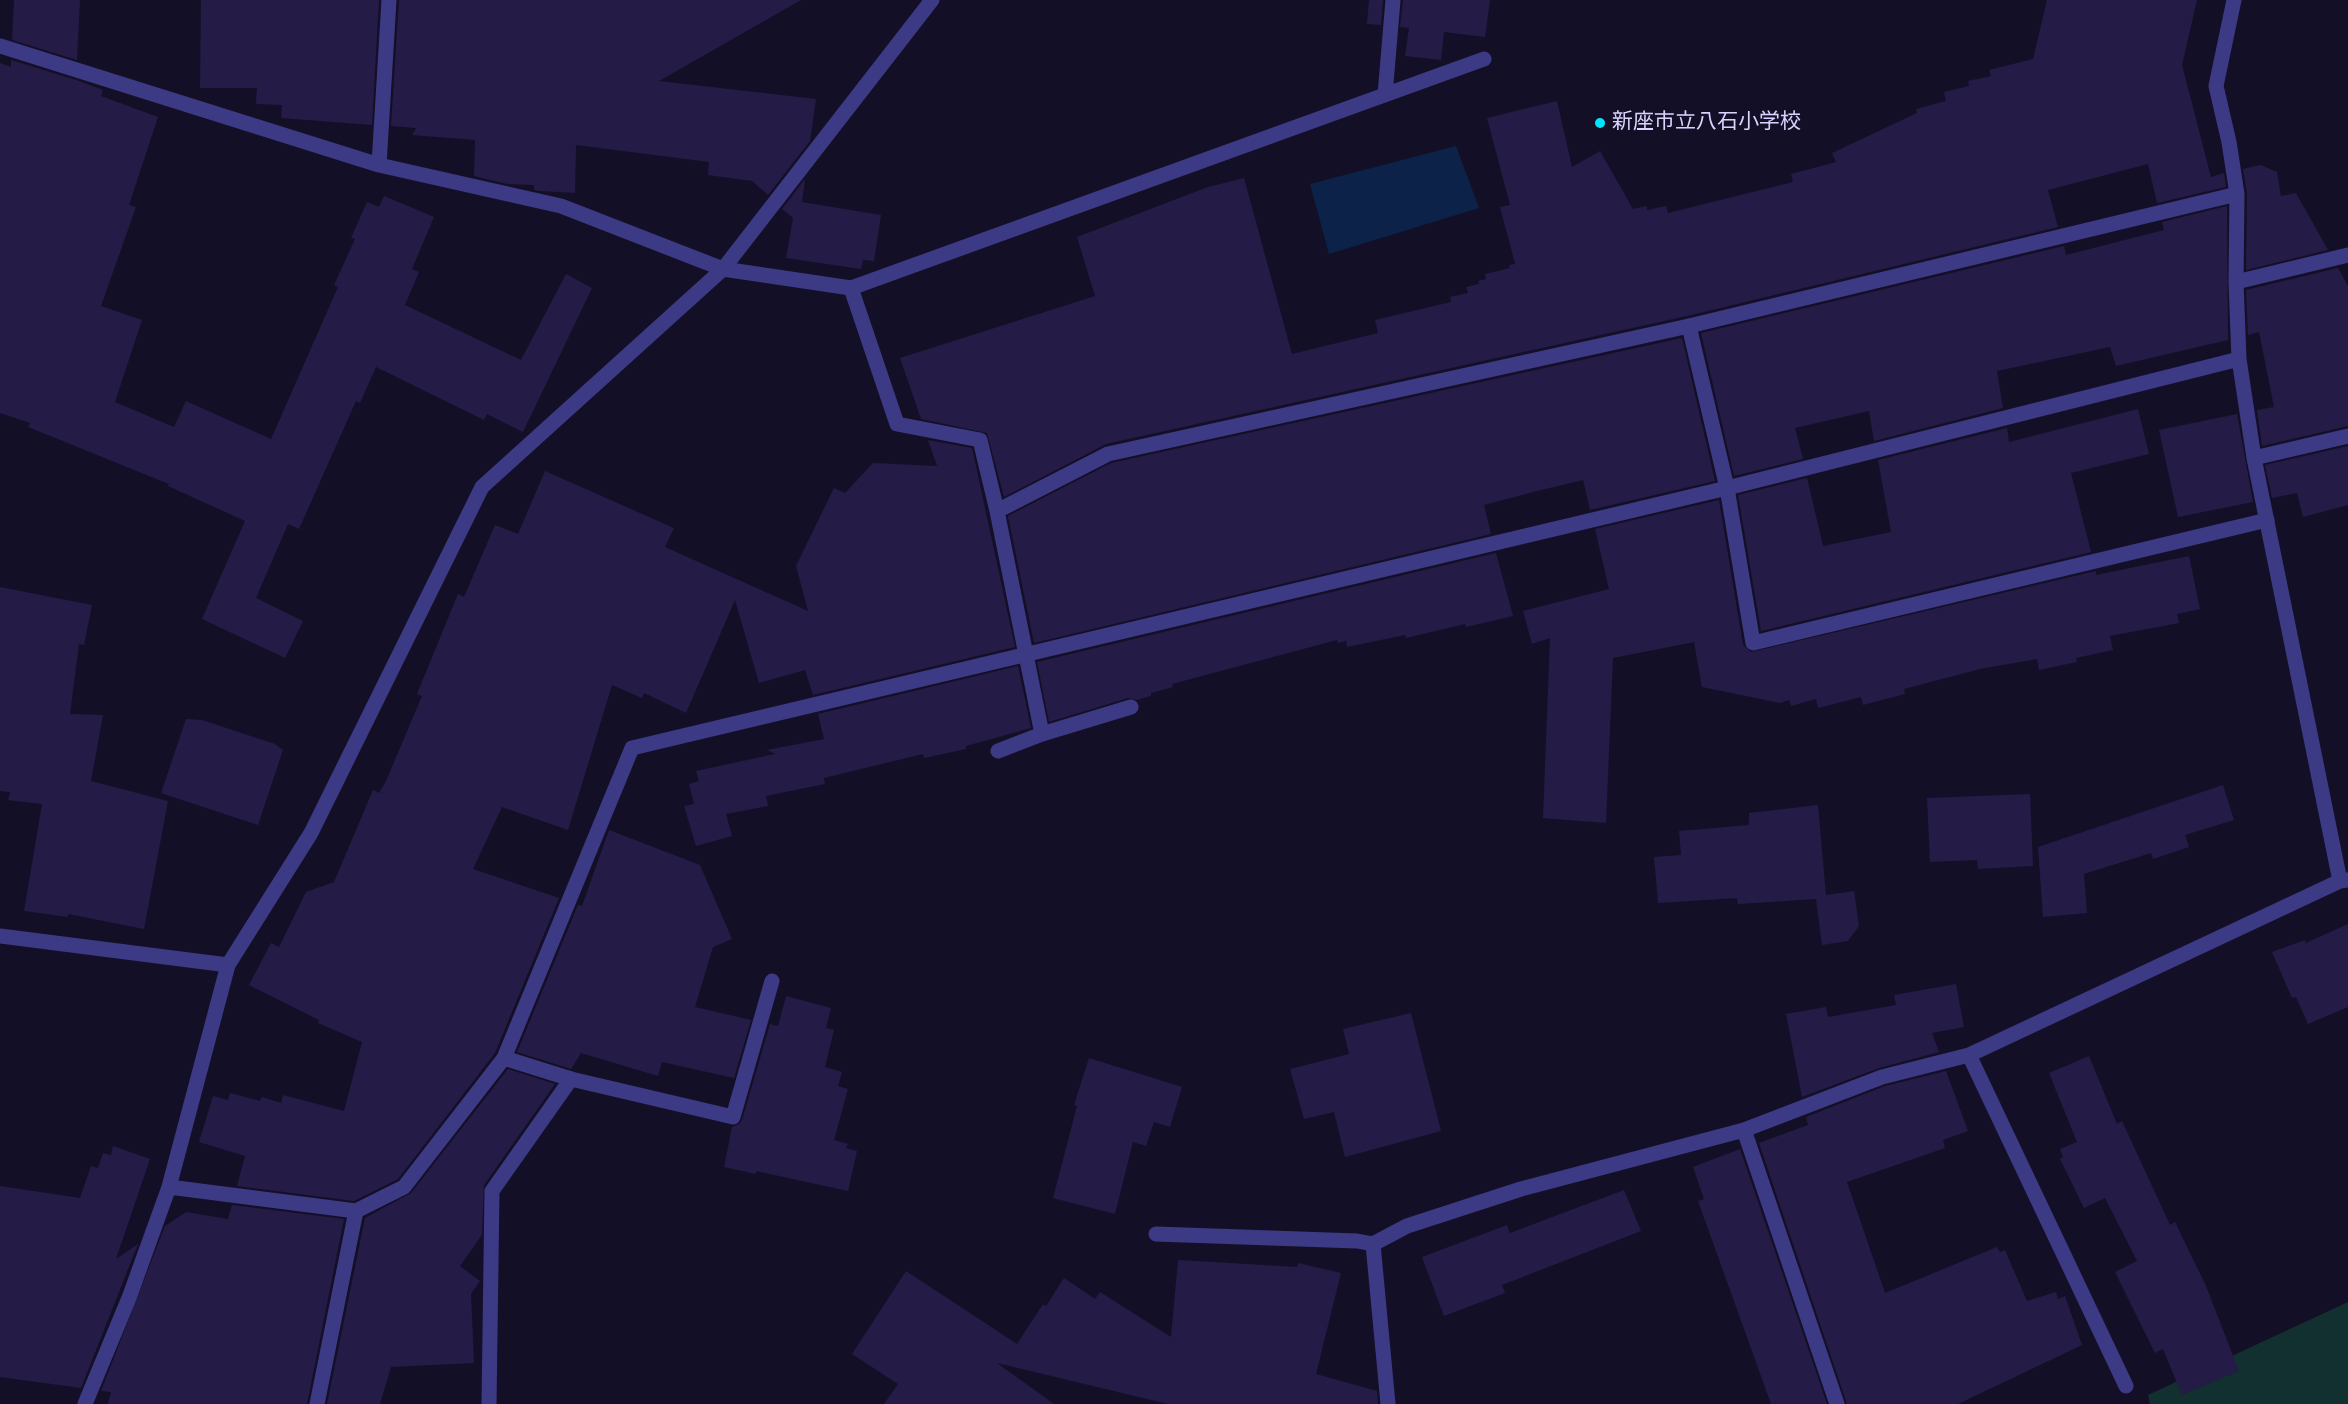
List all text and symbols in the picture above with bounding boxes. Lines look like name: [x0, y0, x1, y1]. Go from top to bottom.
place label: 新座市立八石小学校: [1612, 110, 1801, 136]
marker: 新座市立八石小学校: [1593, 116, 1607, 130]

